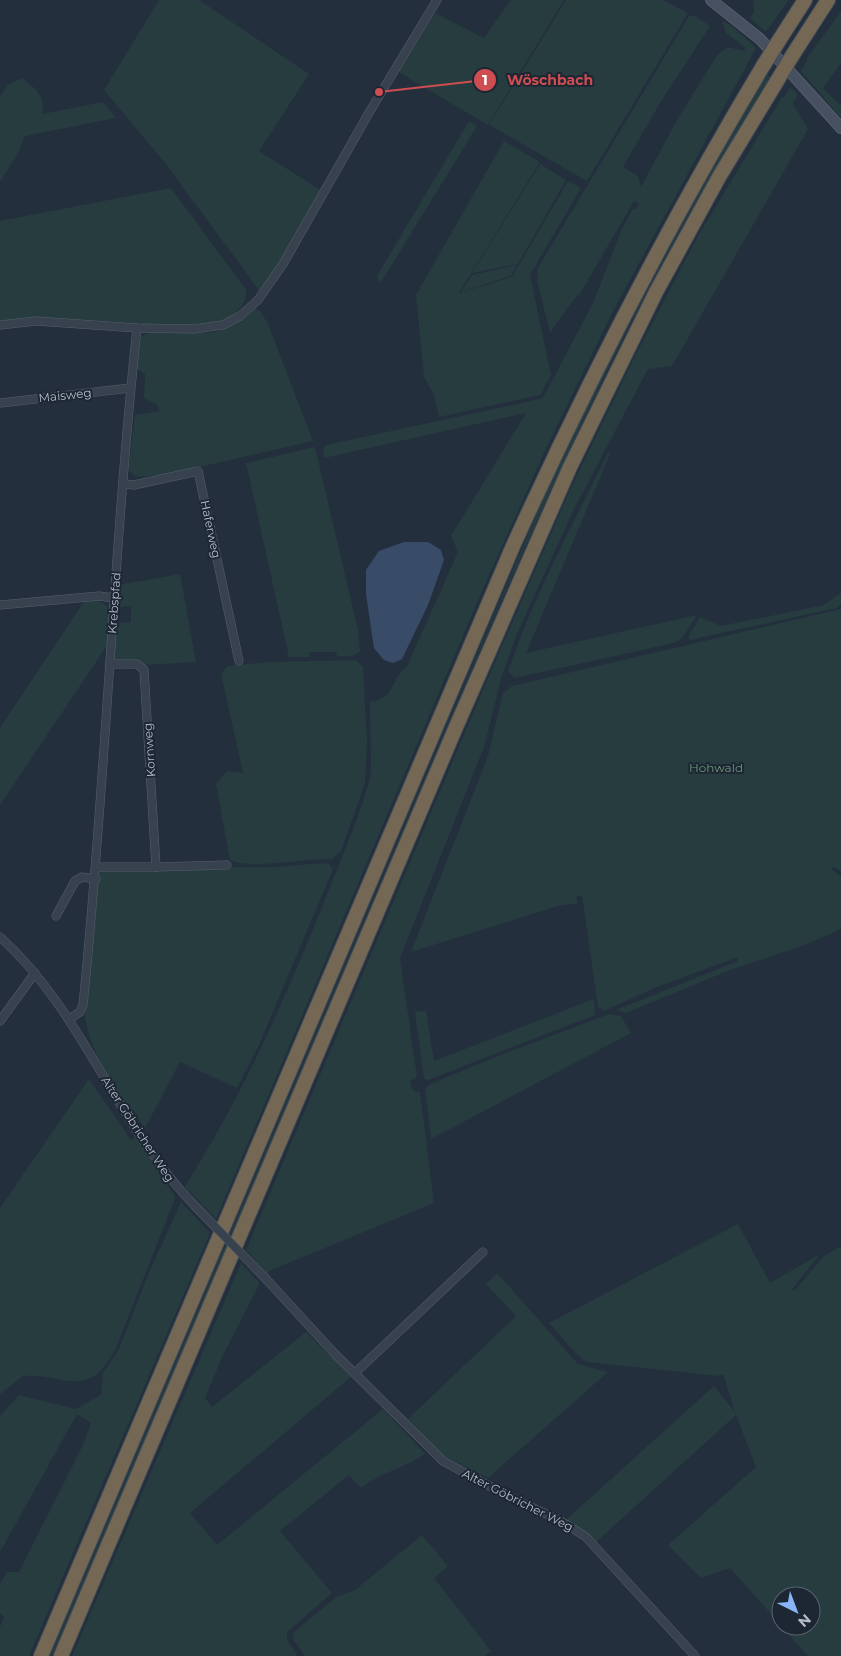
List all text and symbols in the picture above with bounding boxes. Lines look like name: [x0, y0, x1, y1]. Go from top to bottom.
callout: Wöschbach: [472, 66, 604, 95]
text: 1: [482, 70, 488, 89]
text: Wöschbach: [507, 71, 593, 89]
street label: Maisweg: [38, 385, 92, 405]
street label: Haferweg: [198, 499, 224, 559]
street label: Krebspfad: [104, 572, 124, 634]
street label: Kornweg: [140, 722, 158, 778]
park label: Hohwald: [689, 760, 743, 775]
street label: Alter Göbricher Weg: [98, 1074, 178, 1184]
street label: Alter Göbricher Weg: [460, 1465, 576, 1535]
north arrow: [771, 1586, 821, 1636]
text: N: [794, 1610, 815, 1631]

